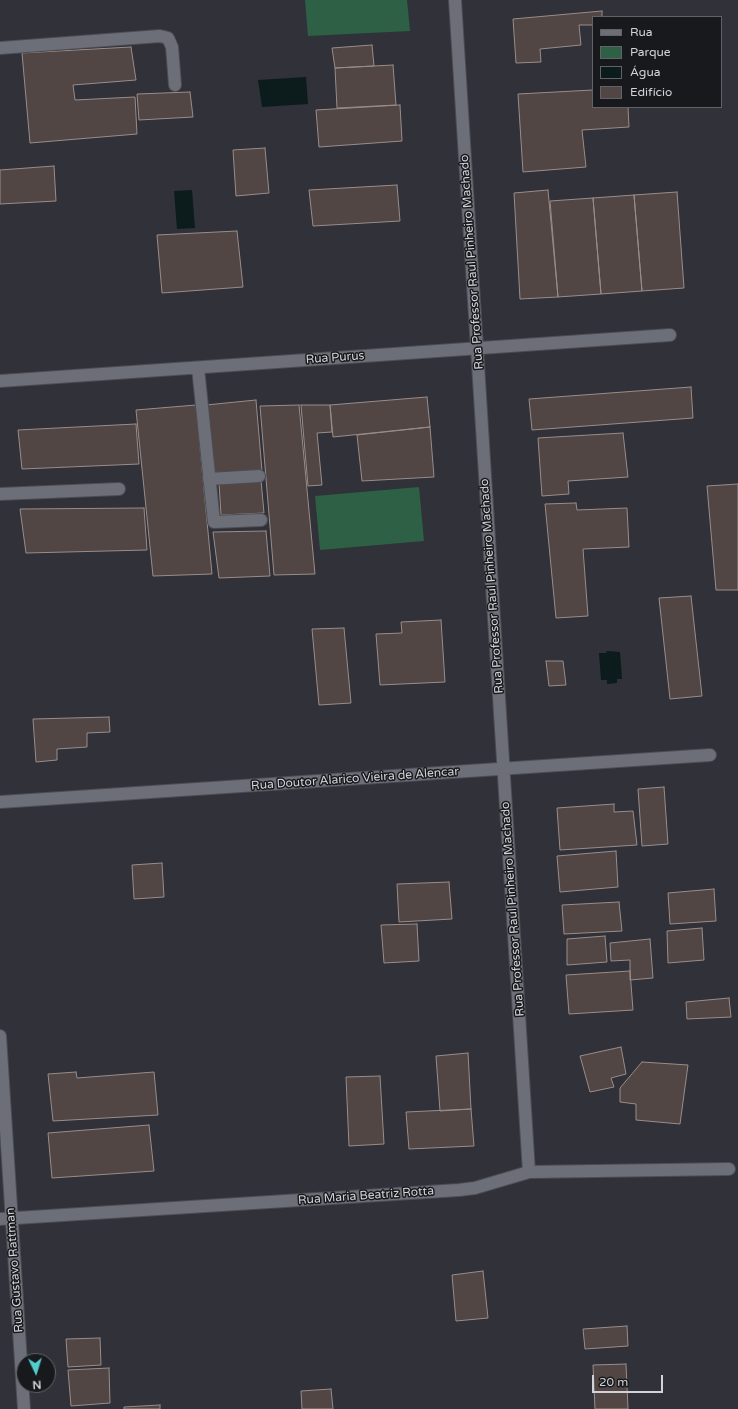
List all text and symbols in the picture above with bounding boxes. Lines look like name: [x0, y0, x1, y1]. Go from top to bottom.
legend: [592, 16, 722, 108]
text: Rua: [630, 25, 653, 39]
text: Parque: [630, 45, 671, 59]
text: Água: [630, 65, 660, 79]
text: Edifício: [630, 85, 672, 99]
street label: Rua Professor Raul Pinheiro Machado: [457, 154, 487, 370]
street label: Rua Purus: [305, 349, 365, 367]
street label: Rua Professor Raul Pinheiro Machado: [477, 478, 507, 694]
street label: Rua Doutor Alarico Vieira de Alencar: [251, 765, 459, 793]
street label: Rua Professor Raul Pinheiro Machado: [498, 801, 528, 1017]
street label: Rua Maria Beatriz Rotta: [298, 1184, 434, 1208]
street label: Rua Gustavo Rattman: [3, 1207, 27, 1333]
north arrow: [16, 1353, 56, 1393]
scale bar: [594, 1367, 665, 1393]
text: 20 m: [599, 1375, 628, 1389]
text: N: [32, 1378, 42, 1391]

